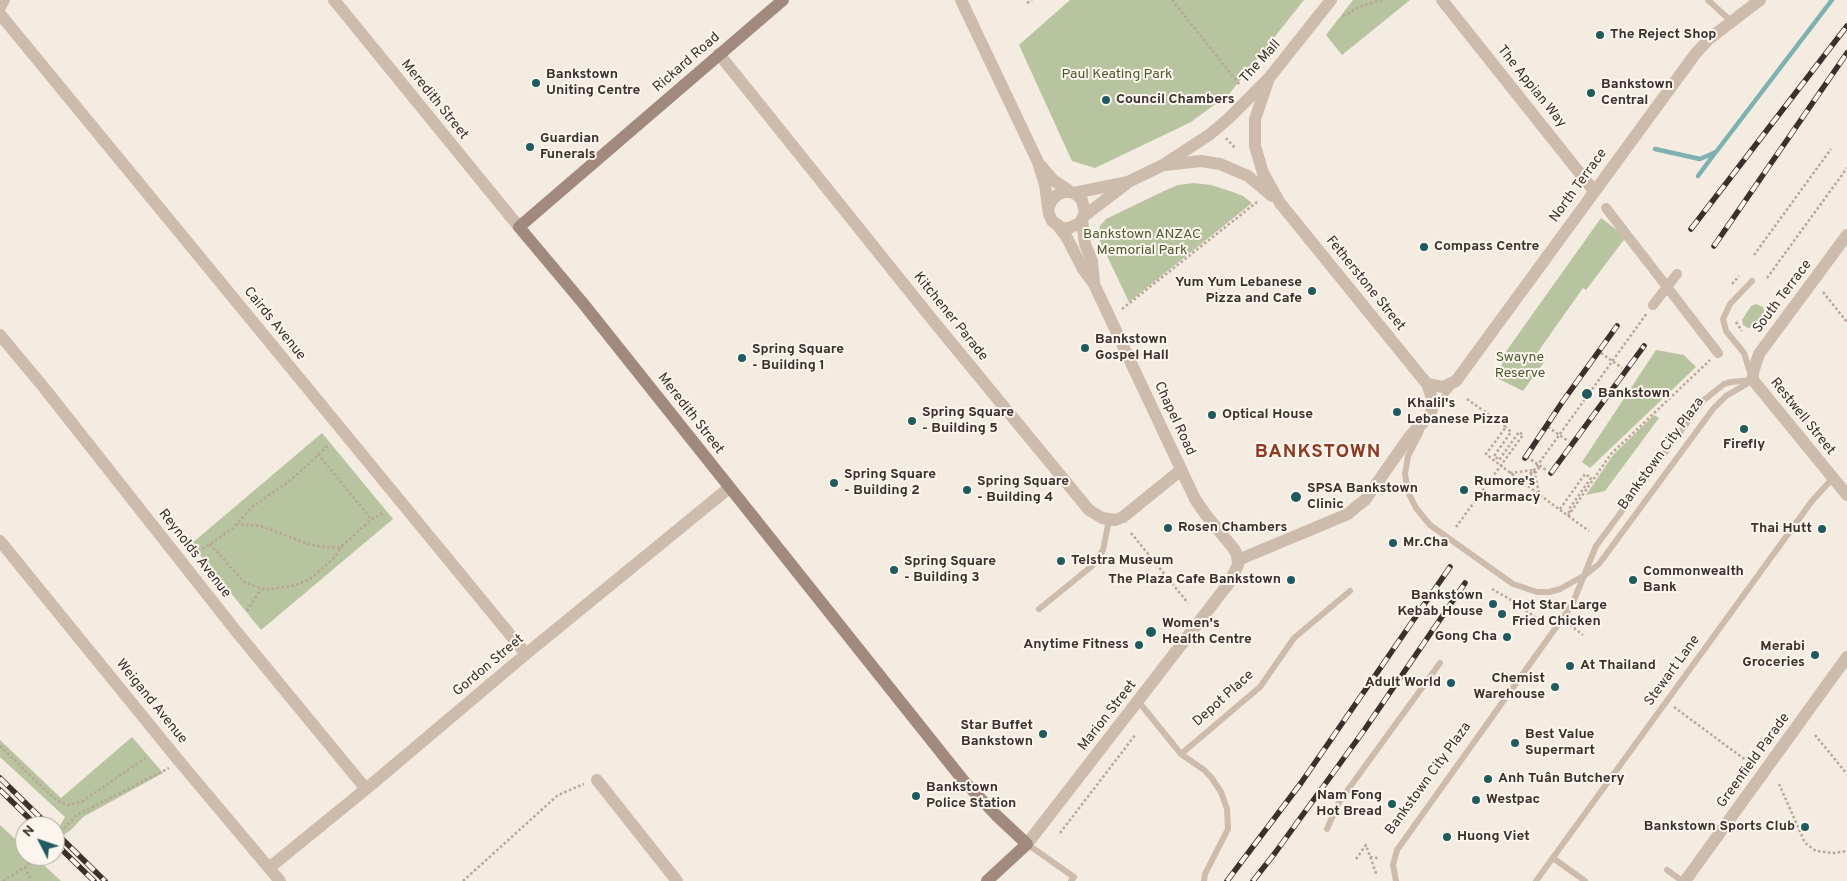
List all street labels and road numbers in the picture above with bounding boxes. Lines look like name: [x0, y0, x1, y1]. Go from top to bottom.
street label: Rickard Road: [650, 29, 724, 97]
street label: The Mall: [1237, 37, 1285, 87]
street label: The Appian Way: [1493, 43, 1569, 131]
street label: Meredith Street: [397, 57, 471, 143]
street label: North Terrace: [1547, 146, 1611, 226]
street label: Fetherstone Street: [1322, 233, 1408, 335]
street label: South Terrace: [1750, 257, 1816, 337]
street label: Kitchener Parade: [909, 269, 991, 365]
street label: Cairds Avenue: [239, 284, 309, 364]
street label: Meredith Street: [653, 370, 727, 458]
street label: Restwell Street: [1766, 375, 1838, 459]
street label: Chapel Road: [1150, 379, 1198, 459]
street label: Bankstown City Plaza: [1616, 394, 1708, 514]
street label: Reynolds Avenue: [154, 506, 234, 602]
street label: Gordon Street: [450, 631, 528, 701]
street label: Stewart Lane: [1642, 632, 1704, 710]
street label: Weigand Avenue: [112, 656, 190, 748]
street label: Depot Place: [1190, 667, 1258, 731]
street label: Marion Street: [1075, 677, 1141, 755]
street label: Greenfield Parade: [1714, 710, 1794, 812]
street label: Bankstown City Plaza: [1383, 719, 1475, 839]

